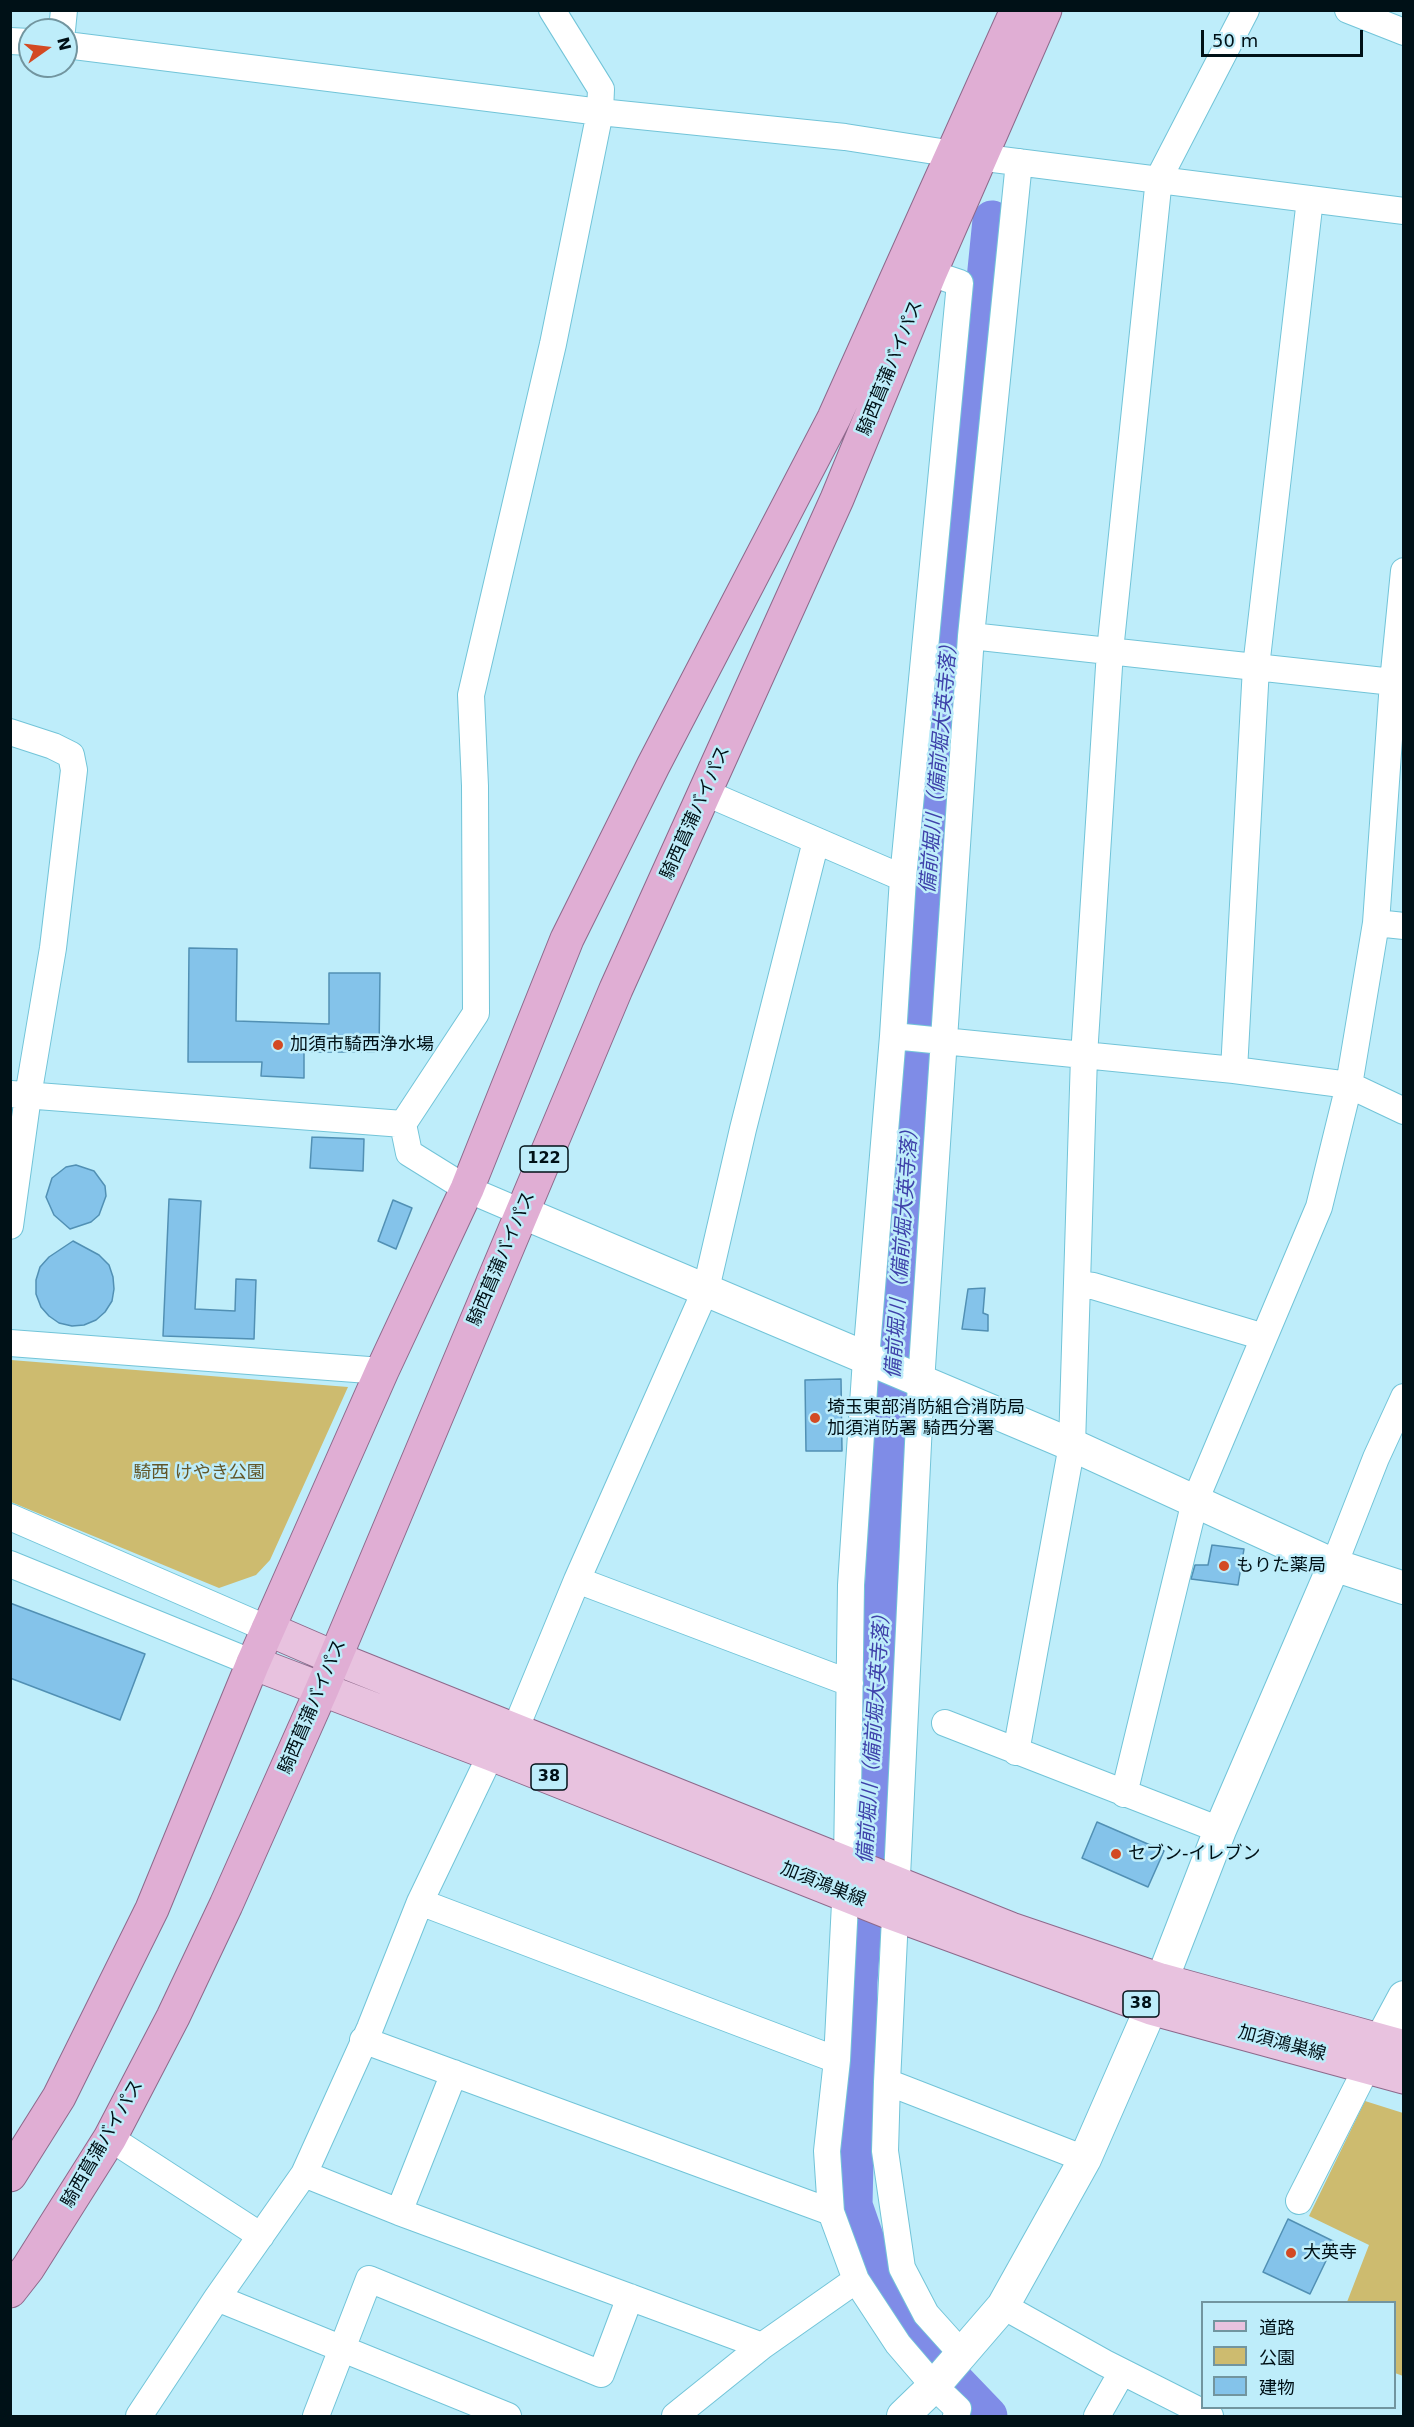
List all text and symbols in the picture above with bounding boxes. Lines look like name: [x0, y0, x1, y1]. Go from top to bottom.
north arrow: [18, 18, 78, 78]
scale bar: [1204, 18, 1366, 56]
text: 50 m: [1212, 30, 1258, 51]
text: N: [53, 35, 75, 53]
street label: 騎西菖蒲バイパス: [854, 297, 928, 439]
water label: 備前堀川（備前堀大英寺落）: [917, 633, 963, 895]
street label: 騎西菖蒲バイパス: [657, 743, 735, 883]
place label: 加須市騎西浄水場: [290, 1034, 434, 1056]
marker: 加須市騎西浄水場: [271, 1038, 285, 1052]
water label: 備前堀川（備前堀大英寺落）: [882, 1118, 924, 1380]
road number: 122: [520, 1146, 568, 1172]
street label: 騎西菖蒲バイパス: [464, 1189, 540, 1329]
place label: 埼玉東部消防組合消防局 加須消防署 騎西分署: [827, 1397, 1025, 1440]
marker: 埼玉東部消防組合消防局 加須消防署 騎西分署: [808, 1411, 822, 1425]
park label: 騎西 けやき公園: [133, 1462, 265, 1484]
place label: もりた薬局: [1236, 1555, 1326, 1577]
marker: もりた薬局: [1217, 1559, 1231, 1573]
water label: 備前堀川（備前堀大英寺落）: [854, 1603, 896, 1865]
street label: 騎西菖蒲バイパス: [275, 1637, 351, 1777]
road number: 38: [531, 1764, 567, 1790]
place label: セブン-イレブン: [1128, 1843, 1260, 1865]
marker: セブン-イレブン: [1109, 1847, 1123, 1861]
street label: 加須鴻巣線: [777, 1858, 869, 1912]
road number: 38: [1123, 1991, 1159, 2017]
street label: 加須鴻巣線: [1236, 2022, 1328, 2066]
street label: 騎西菖蒲バイパス: [58, 2076, 148, 2212]
place label: 大英寺: [1303, 2242, 1357, 2264]
marker: 大英寺: [1284, 2246, 1298, 2260]
legend: [1201, 2301, 1396, 2409]
text: 道路: [1259, 2317, 1295, 2338]
text: 公園: [1259, 2347, 1295, 2368]
text: 建物: [1259, 2377, 1295, 2398]

